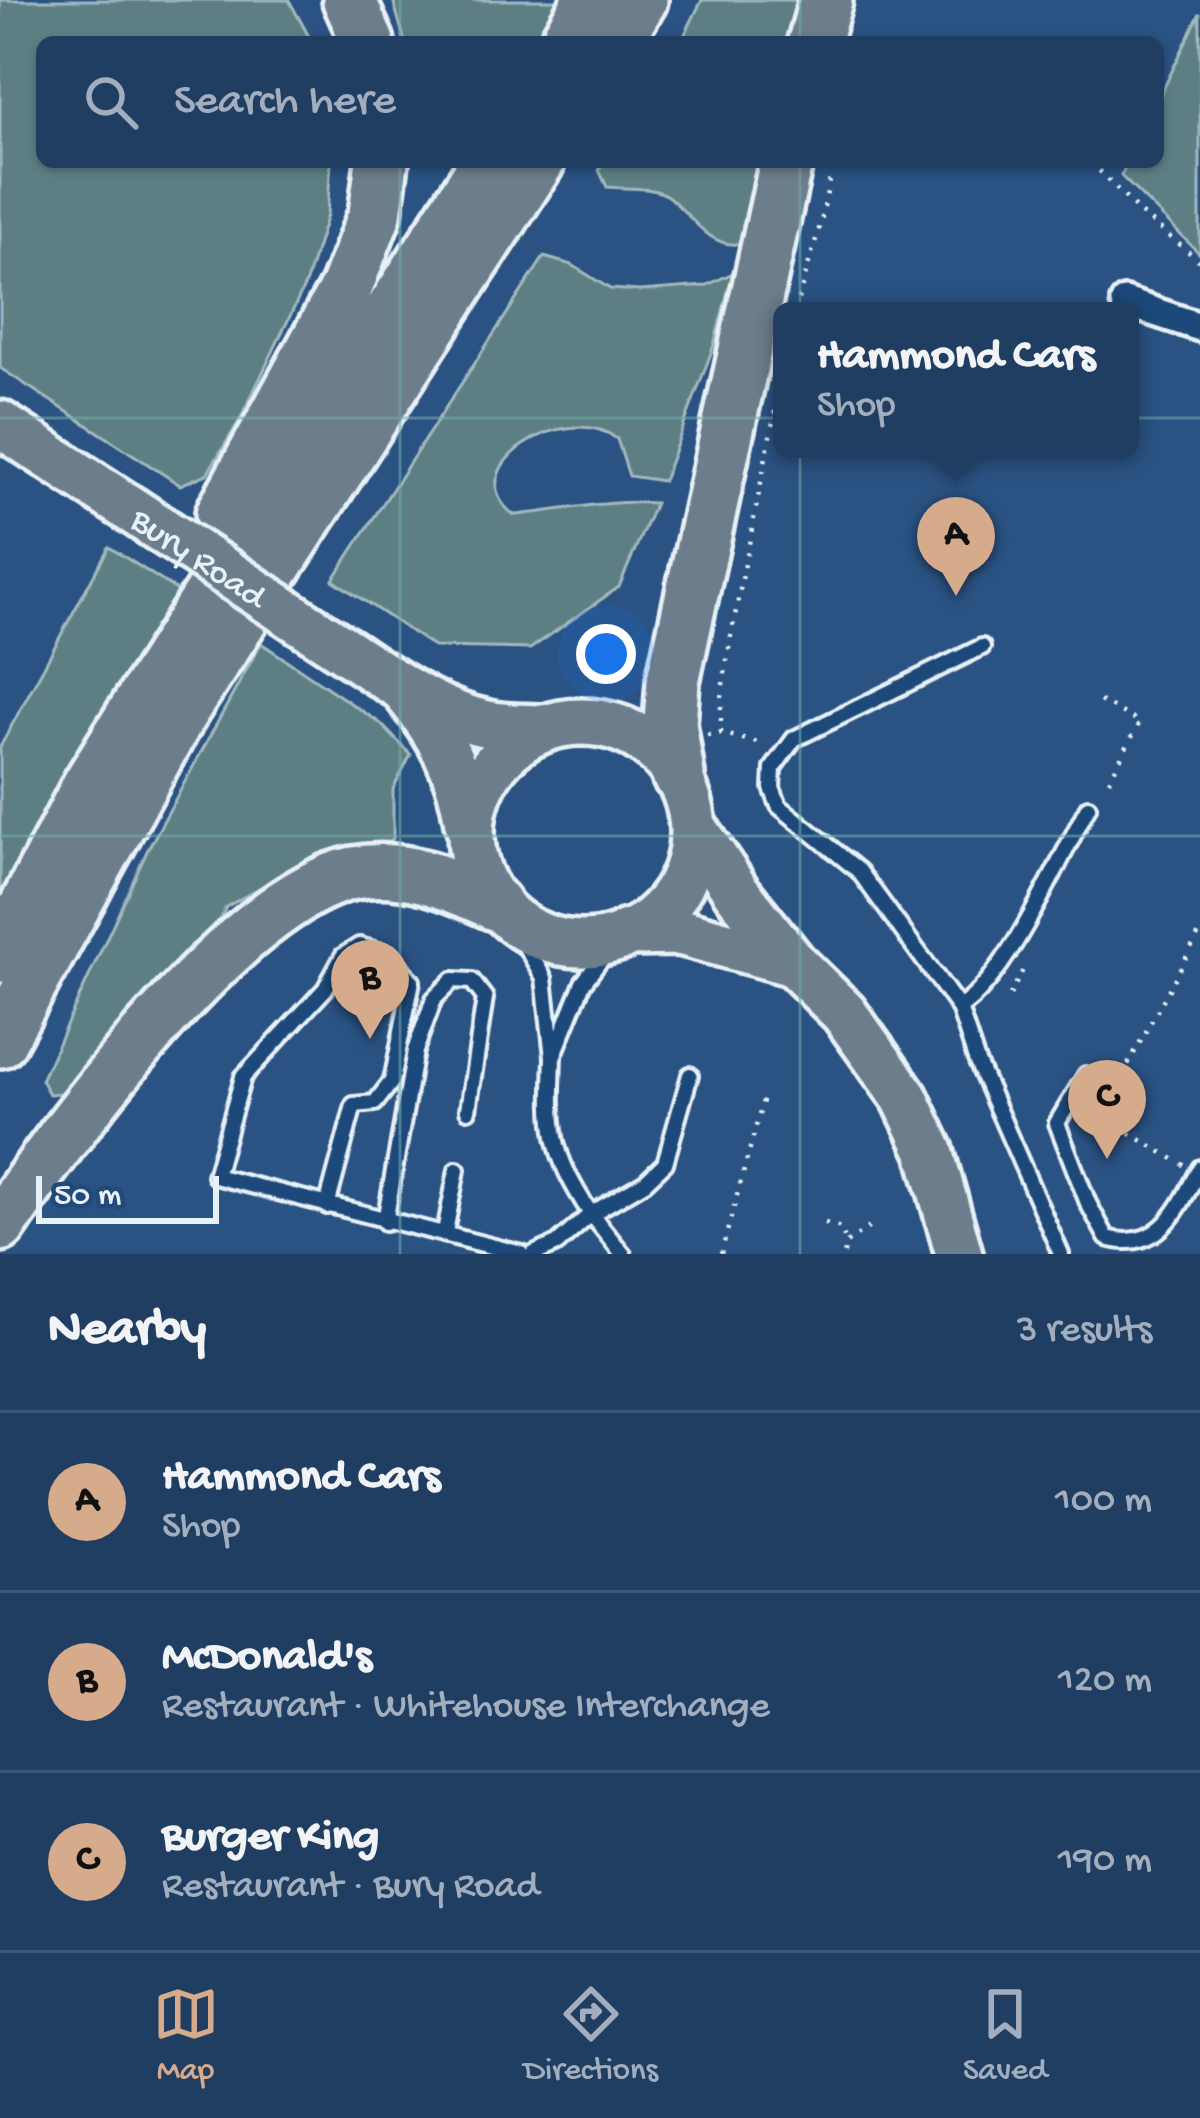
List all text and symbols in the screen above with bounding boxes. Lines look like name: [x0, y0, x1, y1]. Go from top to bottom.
search box: [36, 36, 1164, 168]
icon: search: [78, 69, 144, 135]
text: Search here: [174, 76, 396, 129]
popup: [773, 302, 1139, 458]
text: Hammond Cars: [817, 331, 1095, 384]
text: Shop: [817, 384, 895, 430]
pin: A: [917, 497, 995, 596]
street label: Bury Road: [120, 500, 275, 622]
your location: [576, 624, 636, 684]
pin: B: [331, 940, 409, 1039]
pin: C: [1068, 1060, 1146, 1159]
scale bar: [36, 1170, 219, 1223]
text: 50 m: [54, 1178, 121, 1216]
text: Nearby: [48, 1302, 206, 1362]
text: 3 results: [1017, 1309, 1152, 1355]
text: Hammond Cars: [162, 1452, 440, 1505]
text: A: [75, 1479, 99, 1525]
text: 100 m: [1055, 1479, 1152, 1525]
text: Shop: [162, 1505, 240, 1551]
text: McDonald's: [162, 1632, 372, 1685]
text: B: [77, 1659, 97, 1705]
text: 120 m: [1058, 1659, 1152, 1705]
text: Restaurant · Whitehouse Interchange: [162, 1685, 770, 1731]
text: Burger King: [162, 1812, 379, 1865]
text: C: [76, 1839, 98, 1885]
text: 190 m: [1058, 1839, 1152, 1885]
text: Restaurant · Bury Road: [162, 1865, 539, 1911]
tab: Map: [153, 1981, 219, 2091]
tab: Directions: [524, 1981, 658, 2091]
tab: Saved: [963, 1981, 1047, 2091]

